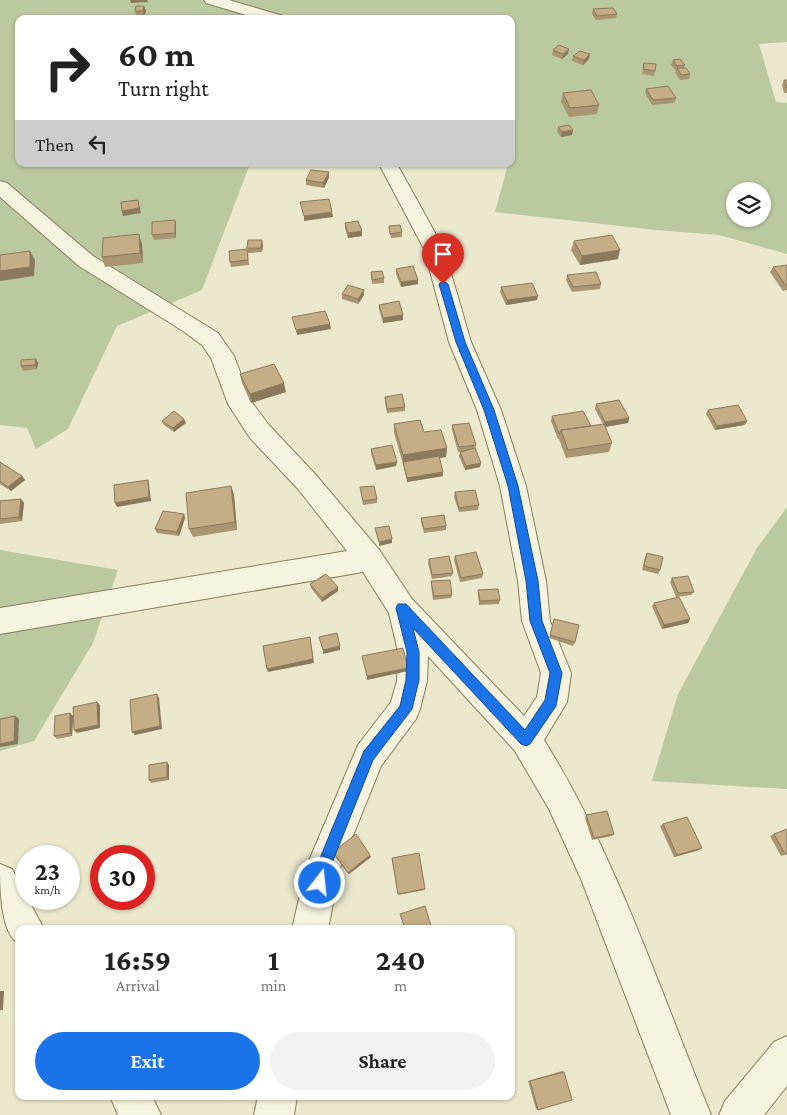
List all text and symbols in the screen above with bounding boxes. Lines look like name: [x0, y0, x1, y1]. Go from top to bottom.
icon: right: [35, 35, 100, 100]
text: 60 m: [118, 35, 195, 74]
text: Turn right: [118, 76, 209, 101]
icon: left: [84, 130, 112, 158]
text: Then: [35, 134, 74, 155]
map controls: [726, 182, 771, 227]
button: layers: [726, 182, 771, 227]
pin: [422, 233, 464, 284]
icon: arrive: [429, 240, 457, 268]
speed limit sign: 30: [90, 845, 155, 910]
position arrow: [293, 856, 345, 908]
text: 23: [35, 858, 60, 885]
text: km/h: [35, 883, 60, 897]
text: 16:59: [104, 943, 171, 976]
text: 1: [268, 943, 279, 976]
text: 240: [376, 943, 426, 976]
text: Arrival: [116, 977, 160, 994]
text: min: [261, 977, 286, 994]
text: m: [394, 977, 407, 994]
button: Exit: [35, 1032, 260, 1090]
button: Share: [270, 1032, 495, 1090]

